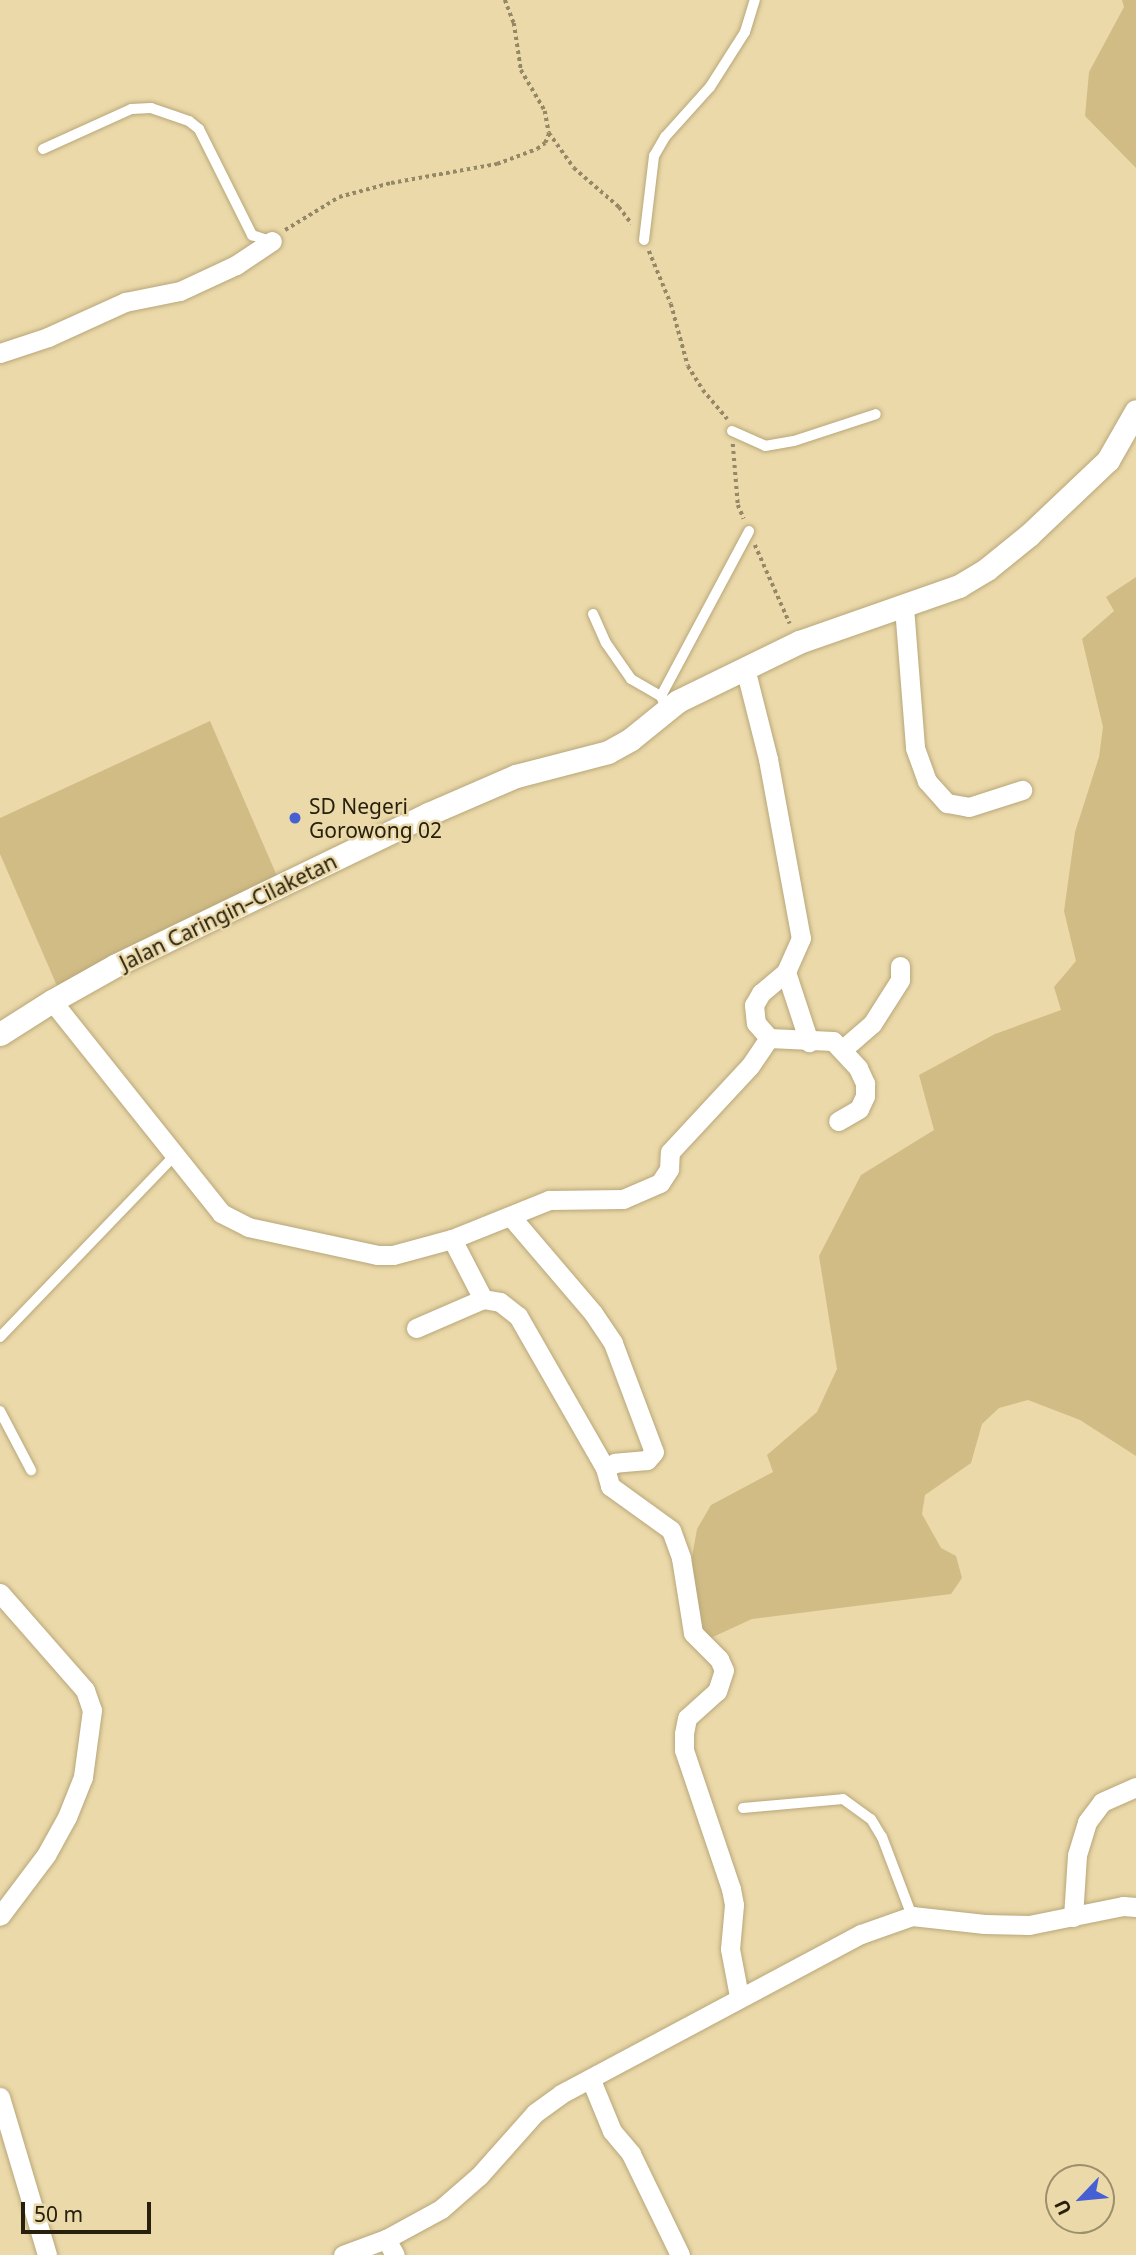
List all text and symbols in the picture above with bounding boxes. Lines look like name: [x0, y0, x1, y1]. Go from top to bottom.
place label: SD Negeri Gorowong 02: [309, 793, 442, 843]
marker: SD Negeri Gorowong 02: [287, 810, 303, 826]
street label: Jalan Caringin–Cilaketan: [115, 848, 341, 976]
north arrow: [1045, 2164, 1115, 2234]
scale bar: [24, 2188, 154, 2232]
text: U: [1048, 2195, 1078, 2219]
text: 50 m: [34, 2200, 83, 2228]

